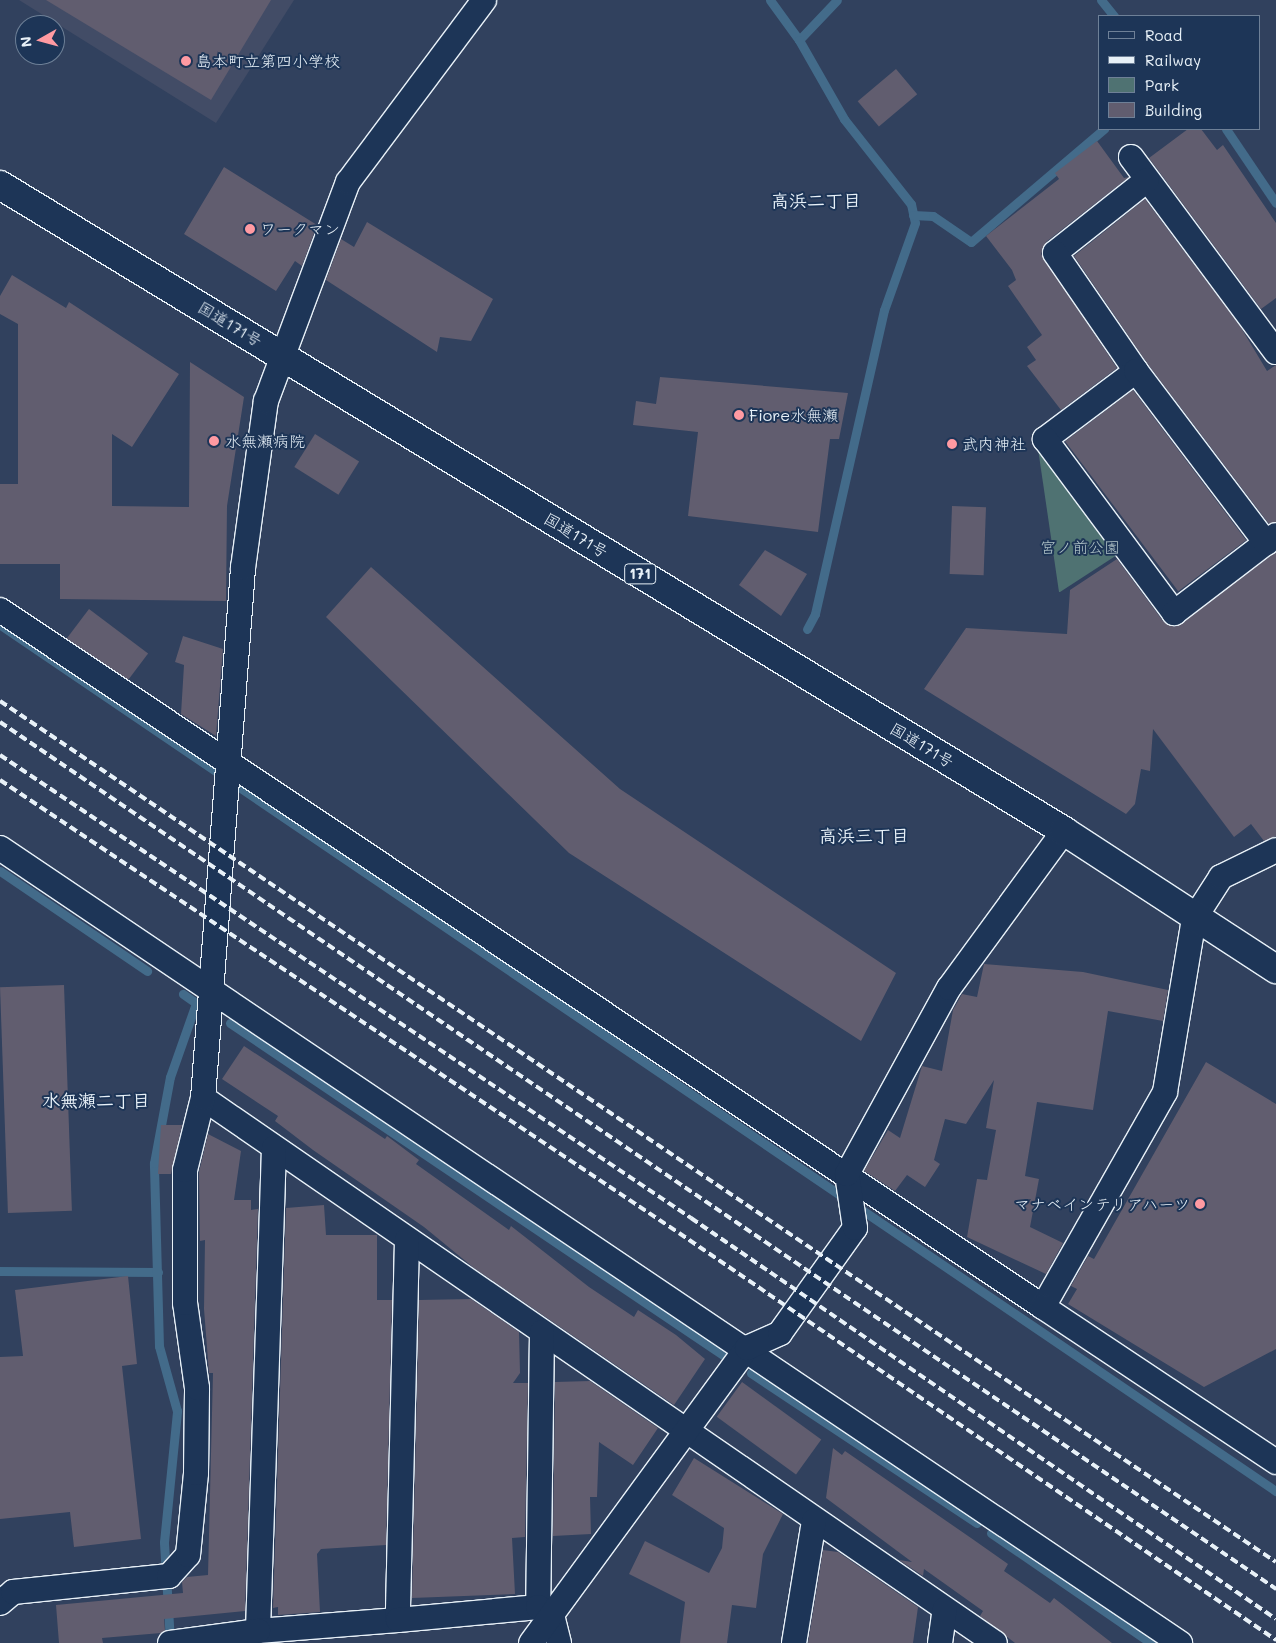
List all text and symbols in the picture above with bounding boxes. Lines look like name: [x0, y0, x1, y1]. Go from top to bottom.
north arrow: [15, 15, 65, 65]
legend: [1098, 15, 1261, 130]
text: Road: [1145, 25, 1182, 45]
text: N: [16, 35, 36, 48]
text: Railway: [1145, 50, 1201, 70]
place label: 島本町立第四小学校: [196, 51, 340, 71]
marker: 島本町立第四小学校: [180, 55, 192, 67]
text: Park: [1145, 75, 1179, 95]
text: Building: [1145, 100, 1202, 120]
district label: 高浜二丁目: [771, 189, 861, 211]
place label: ワークマン: [260, 219, 340, 239]
marker: ワークマン: [244, 223, 256, 235]
street label: 国道171号: [195, 297, 265, 351]
place label: Fiore水無瀬: [749, 405, 838, 425]
marker: Fiore水無瀬: [733, 409, 745, 421]
place label: 水無瀬病院: [225, 431, 305, 451]
marker: 水無瀬病院: [207, 434, 221, 448]
place label: 武内神社: [962, 434, 1026, 454]
marker: 武内神社: [946, 438, 958, 450]
street label: 国道171号: [541, 508, 611, 562]
park label: 宮ノ前公園: [1040, 537, 1120, 557]
road number: 171: [624, 562, 656, 586]
street label: 国道171号: [887, 718, 957, 772]
district label: 高浜三丁目: [819, 824, 909, 846]
district label: 水無瀬二丁目: [42, 1089, 150, 1111]
place label: マナベインテリアハーツ: [1014, 1194, 1190, 1214]
marker: マナベインテリアハーツ: [1194, 1198, 1206, 1210]

